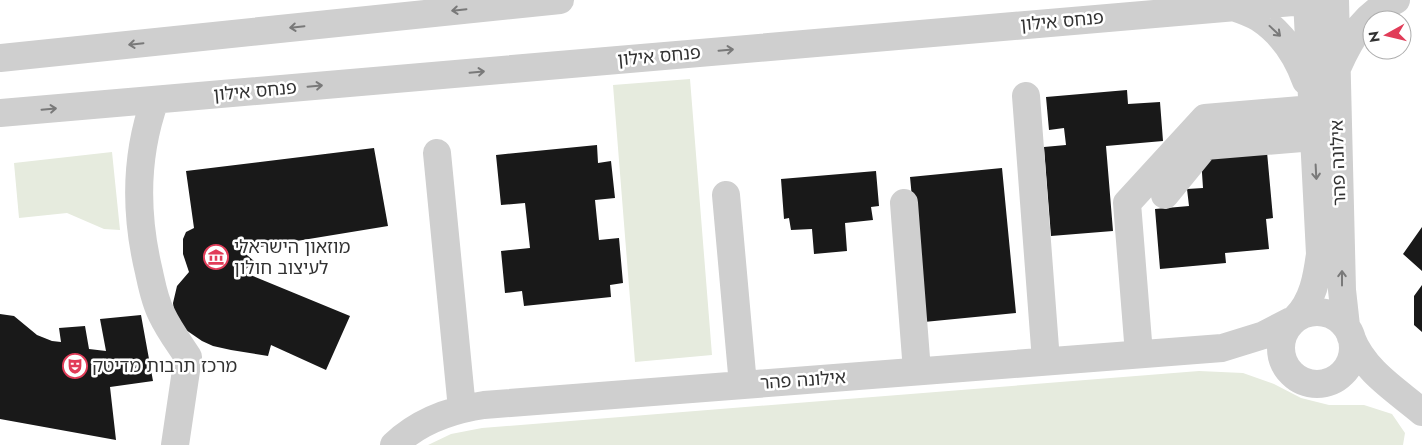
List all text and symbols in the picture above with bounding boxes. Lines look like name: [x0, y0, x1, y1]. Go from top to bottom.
street label: פנחס אילון: [1019, 4, 1105, 38]
one-way arrow: [451, 6, 467, 15]
north arrow: [1362, 10, 1412, 60]
one-way arrow: [290, 22, 306, 32]
one-way arrow: [1268, 26, 1281, 37]
text: N: [1363, 30, 1385, 44]
one-way arrow: [128, 39, 144, 49]
street label: פנחס אילון: [616, 39, 702, 73]
one-way arrow: [718, 46, 734, 55]
one-way arrow: [469, 67, 485, 77]
street label: פנחס אילון: [212, 74, 298, 108]
one-way arrow: [307, 81, 323, 91]
one-way arrow: [40, 104, 56, 113]
street label: אילונה פהר: [1324, 119, 1352, 207]
one-way arrow: [1312, 164, 1321, 180]
place label: מוזאון הישראלי לעיצוב חולון: [234, 234, 350, 281]
museum icon: מוזאון הישראלי לעיצוב חולון: [203, 244, 229, 270]
one-way arrow: [1337, 270, 1347, 286]
theatre icon: מרכז תרבות מדיטק: [62, 353, 88, 379]
place label: מרכז תרבות מדיטק: [92, 353, 237, 379]
street label: אילונה פהר: [759, 364, 847, 396]

